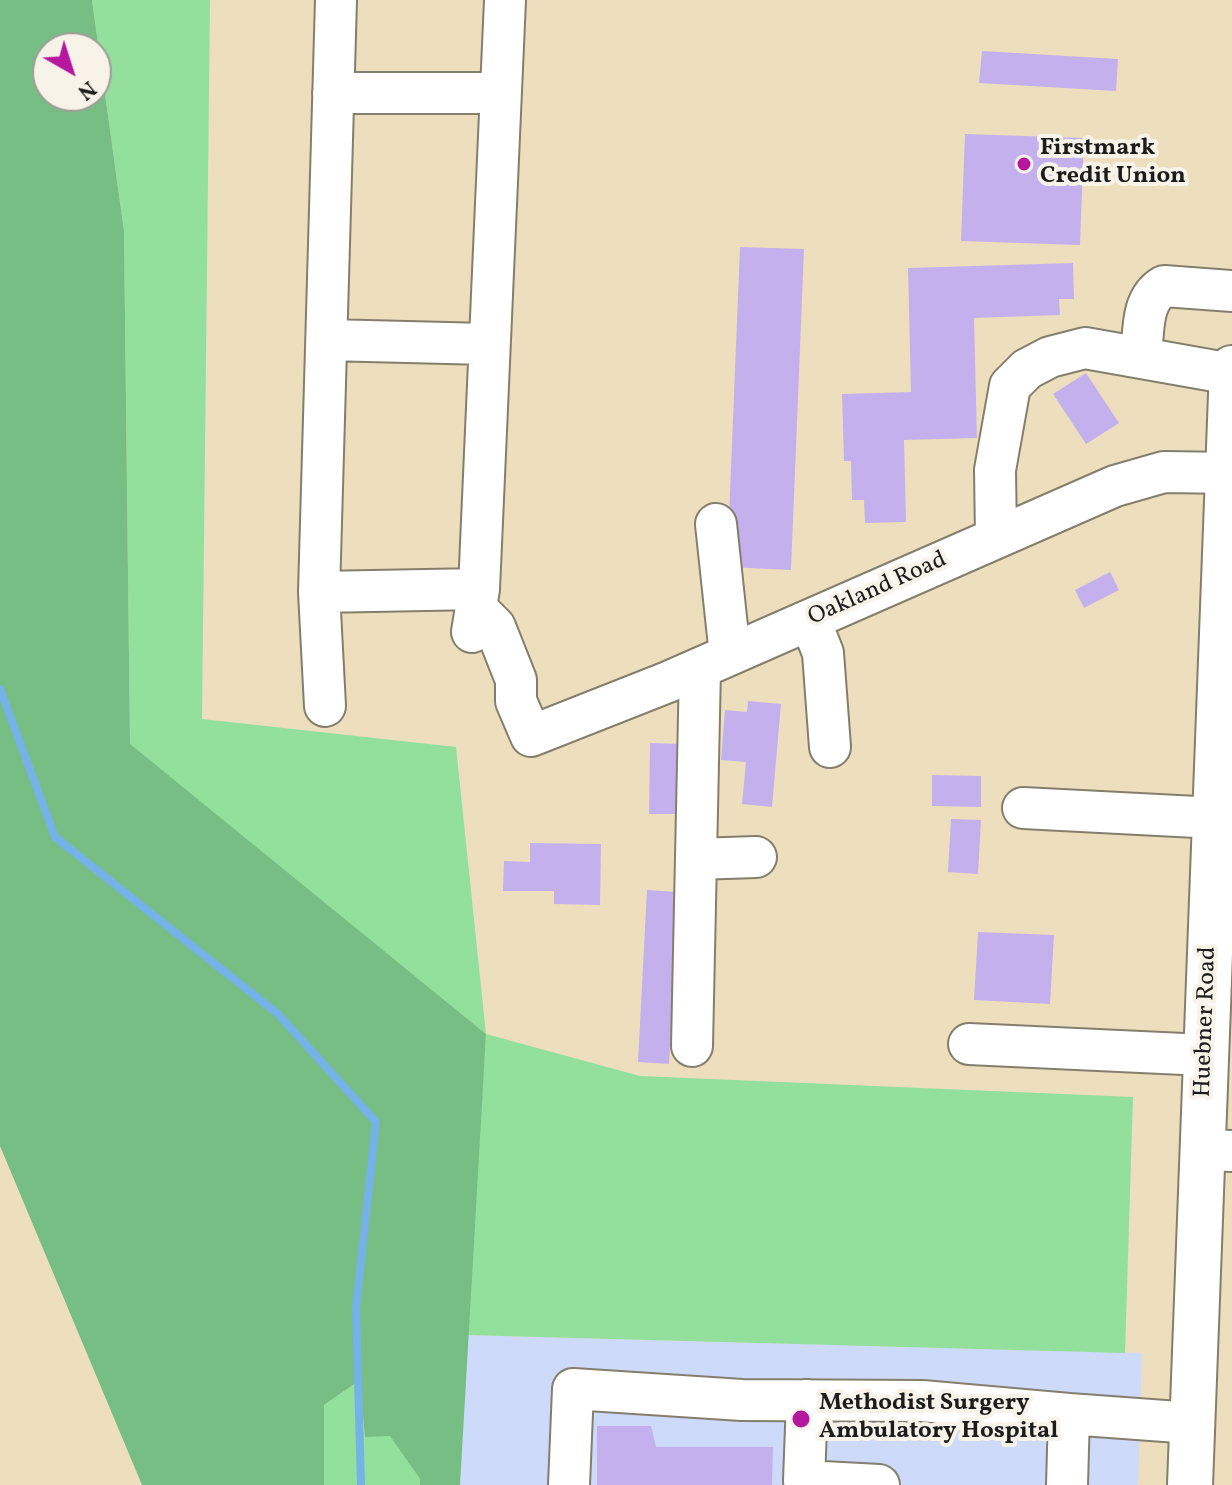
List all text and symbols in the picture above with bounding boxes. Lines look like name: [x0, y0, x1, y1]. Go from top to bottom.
north arrow: [32, 32, 112, 112]
text: N: [70, 72, 102, 107]
place label: Firstmark Credit Union: [1040, 136, 1186, 192]
marker: Firstmark Credit Union: [1015, 155, 1033, 173]
street label: Oakland Road: [804, 547, 952, 633]
street label: Huebner Road: [1190, 946, 1224, 1098]
place label: Methodist Surgery Ambulatory Hospital: [819, 1391, 1058, 1447]
marker: Methodist Surgery Ambulatory Hospital: [790, 1408, 812, 1430]

